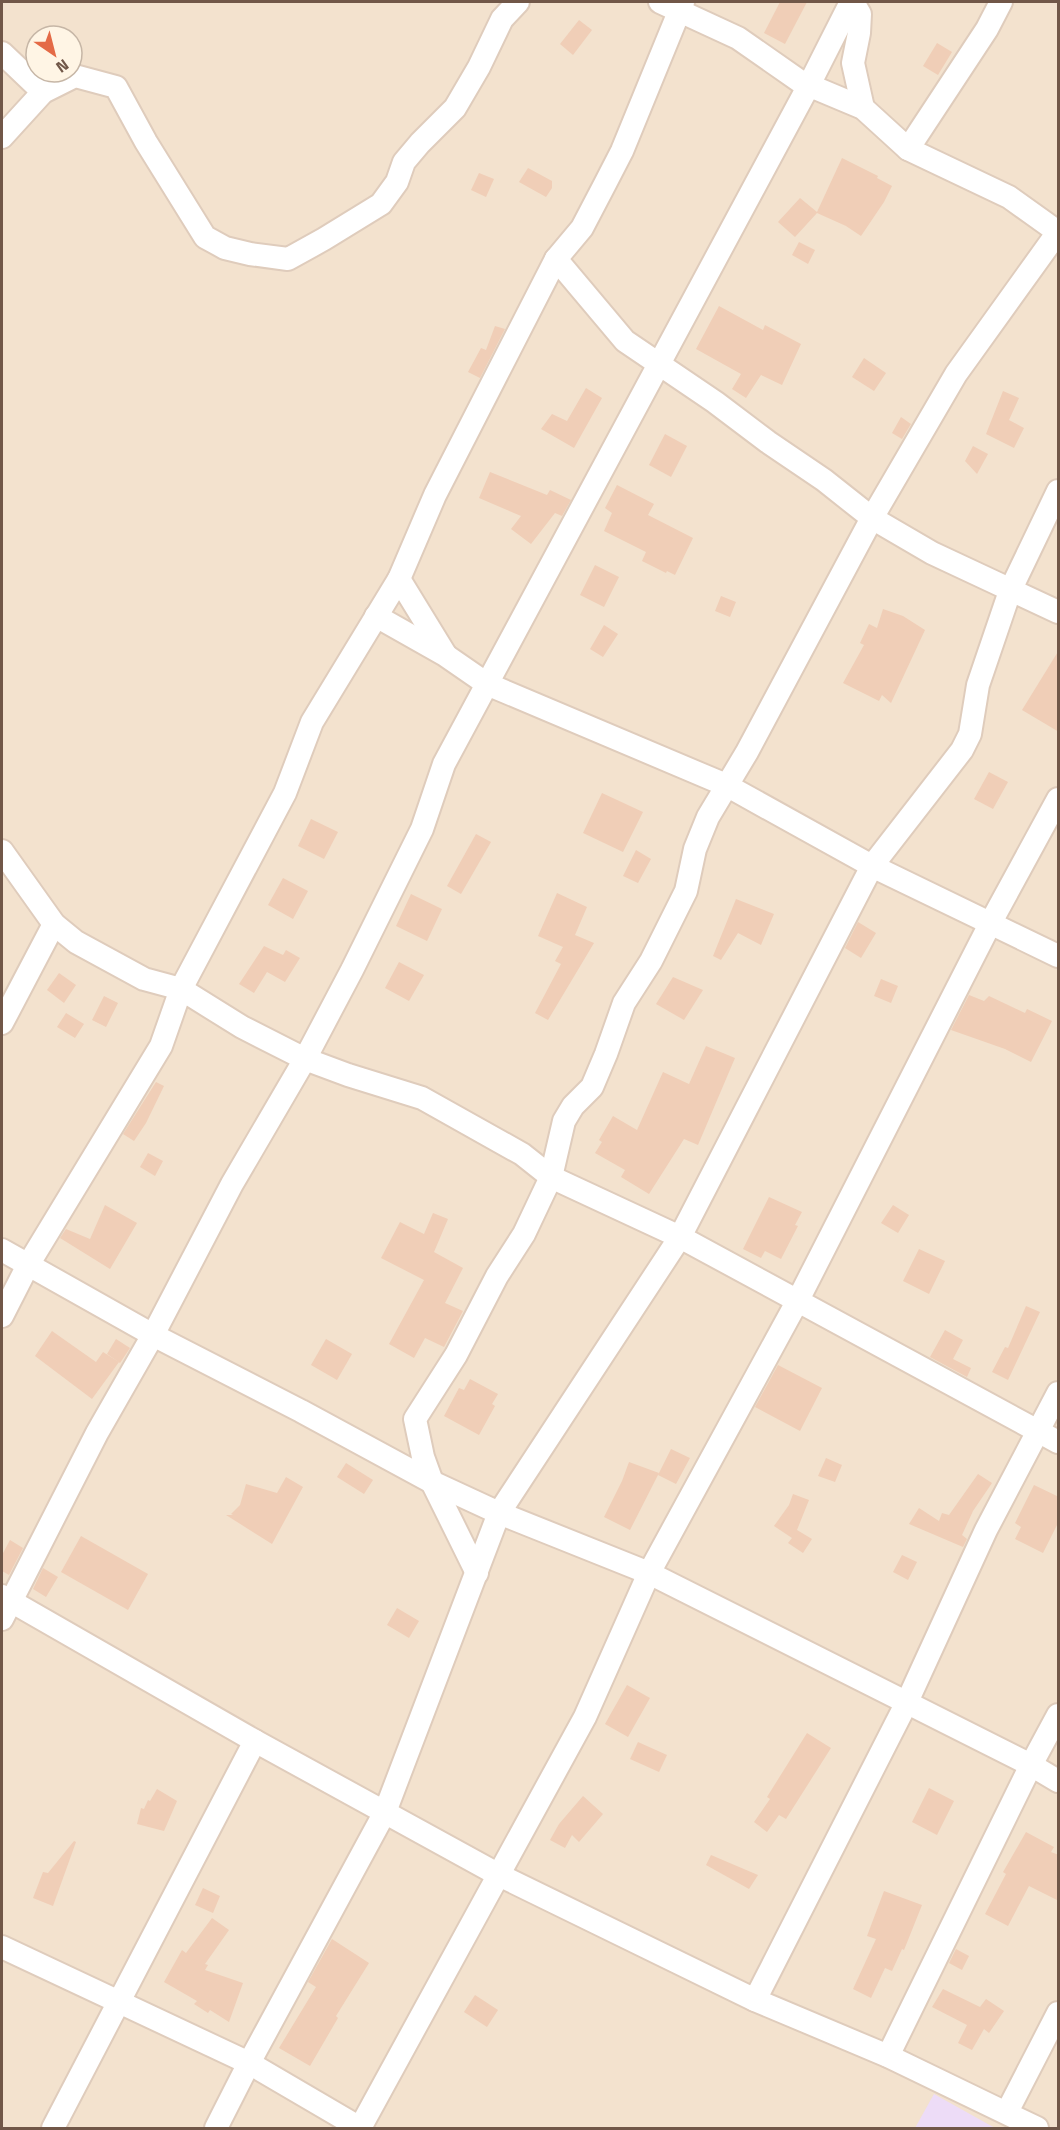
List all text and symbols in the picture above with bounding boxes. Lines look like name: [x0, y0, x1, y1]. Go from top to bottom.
north arrow: [24, 24, 84, 84]
text: N: [51, 53, 74, 79]

